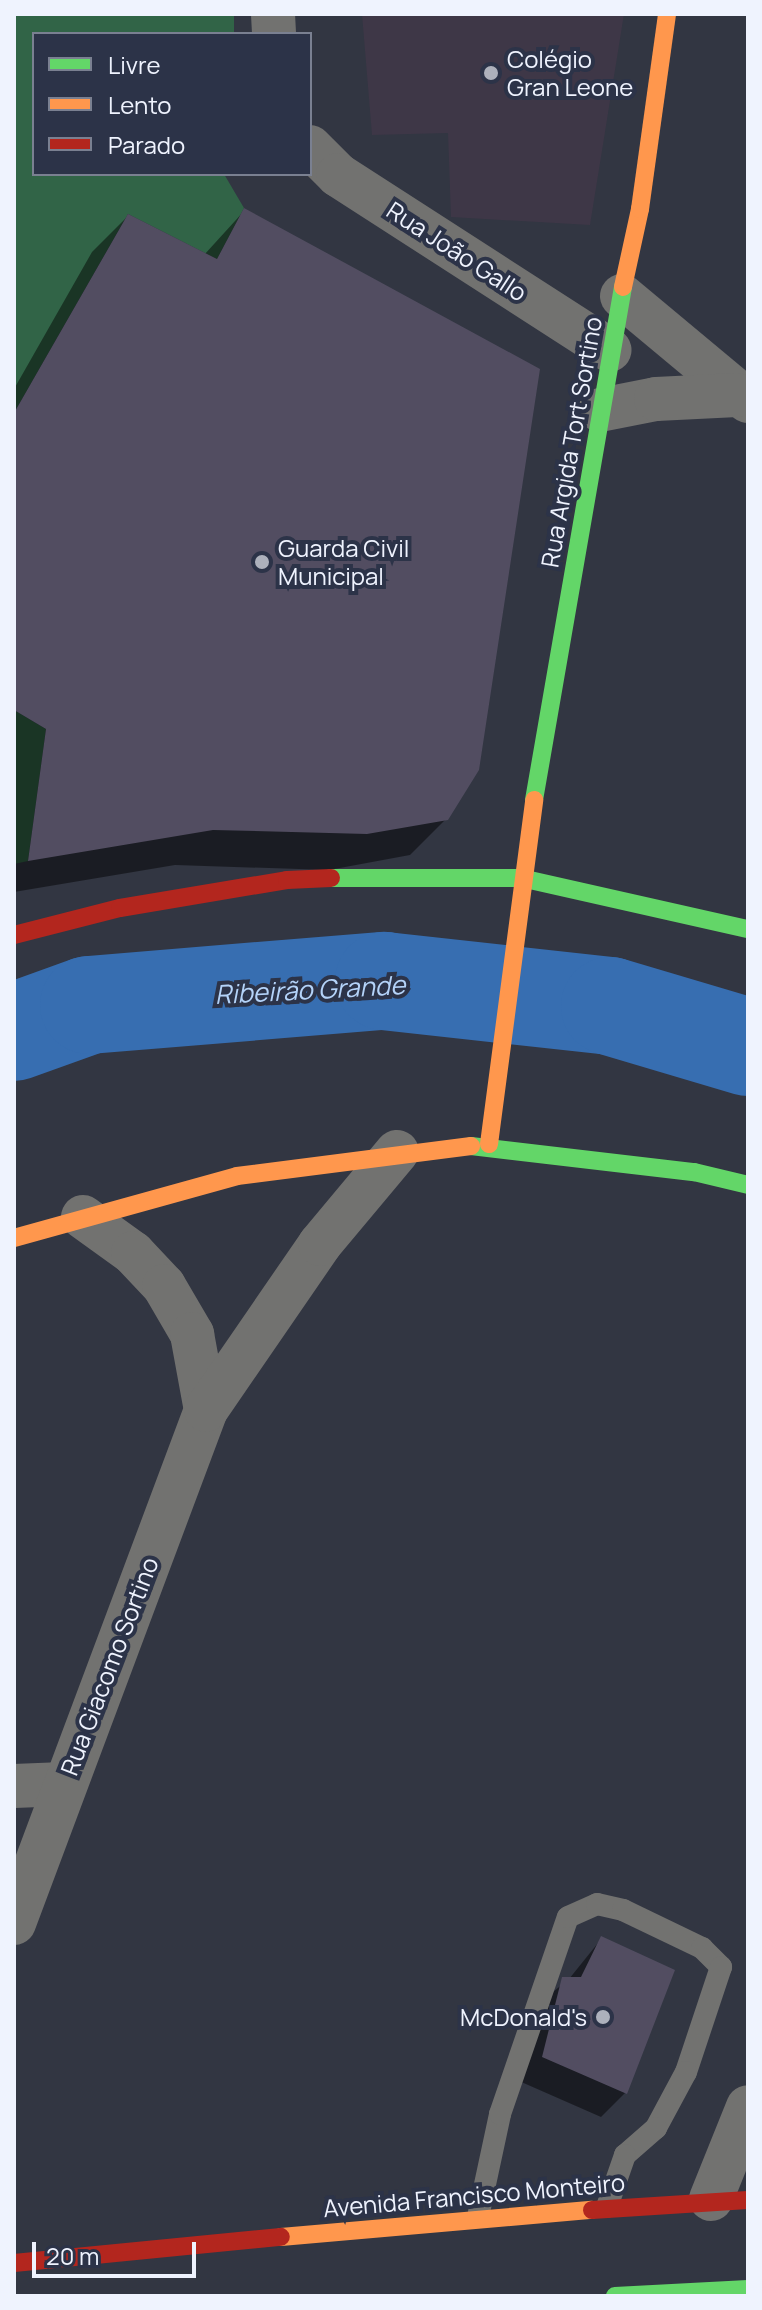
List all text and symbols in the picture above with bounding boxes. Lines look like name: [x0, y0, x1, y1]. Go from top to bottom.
legend: [32, 32, 312, 176]
place label: Colégio Gran Leone: [507, 45, 633, 101]
text: Livre: [108, 48, 161, 81]
marker: Colégio Gran Leone: [482, 64, 500, 82]
text: Lento: [108, 88, 172, 121]
text: Parado: [108, 128, 185, 161]
street label: Rua João Gallo: [382, 195, 532, 307]
street label: Rua Argida Tort Sortino: [535, 314, 607, 570]
place label: Guarda Civil Municipal: [278, 534, 409, 590]
marker: Guarda Civil Municipal: [253, 553, 271, 571]
water label: Ribeirão Grande: [214, 969, 406, 1011]
street label: Rua Giacomo Sortino: [54, 1553, 164, 1779]
place label: McDonald's: [460, 2003, 587, 2031]
marker: McDonald's: [594, 2008, 612, 2026]
street label: Avenida Francisco Monteiro: [322, 2167, 626, 2223]
scale bar: [36, 2226, 200, 2276]
text: 20 m: [46, 2239, 99, 2272]

